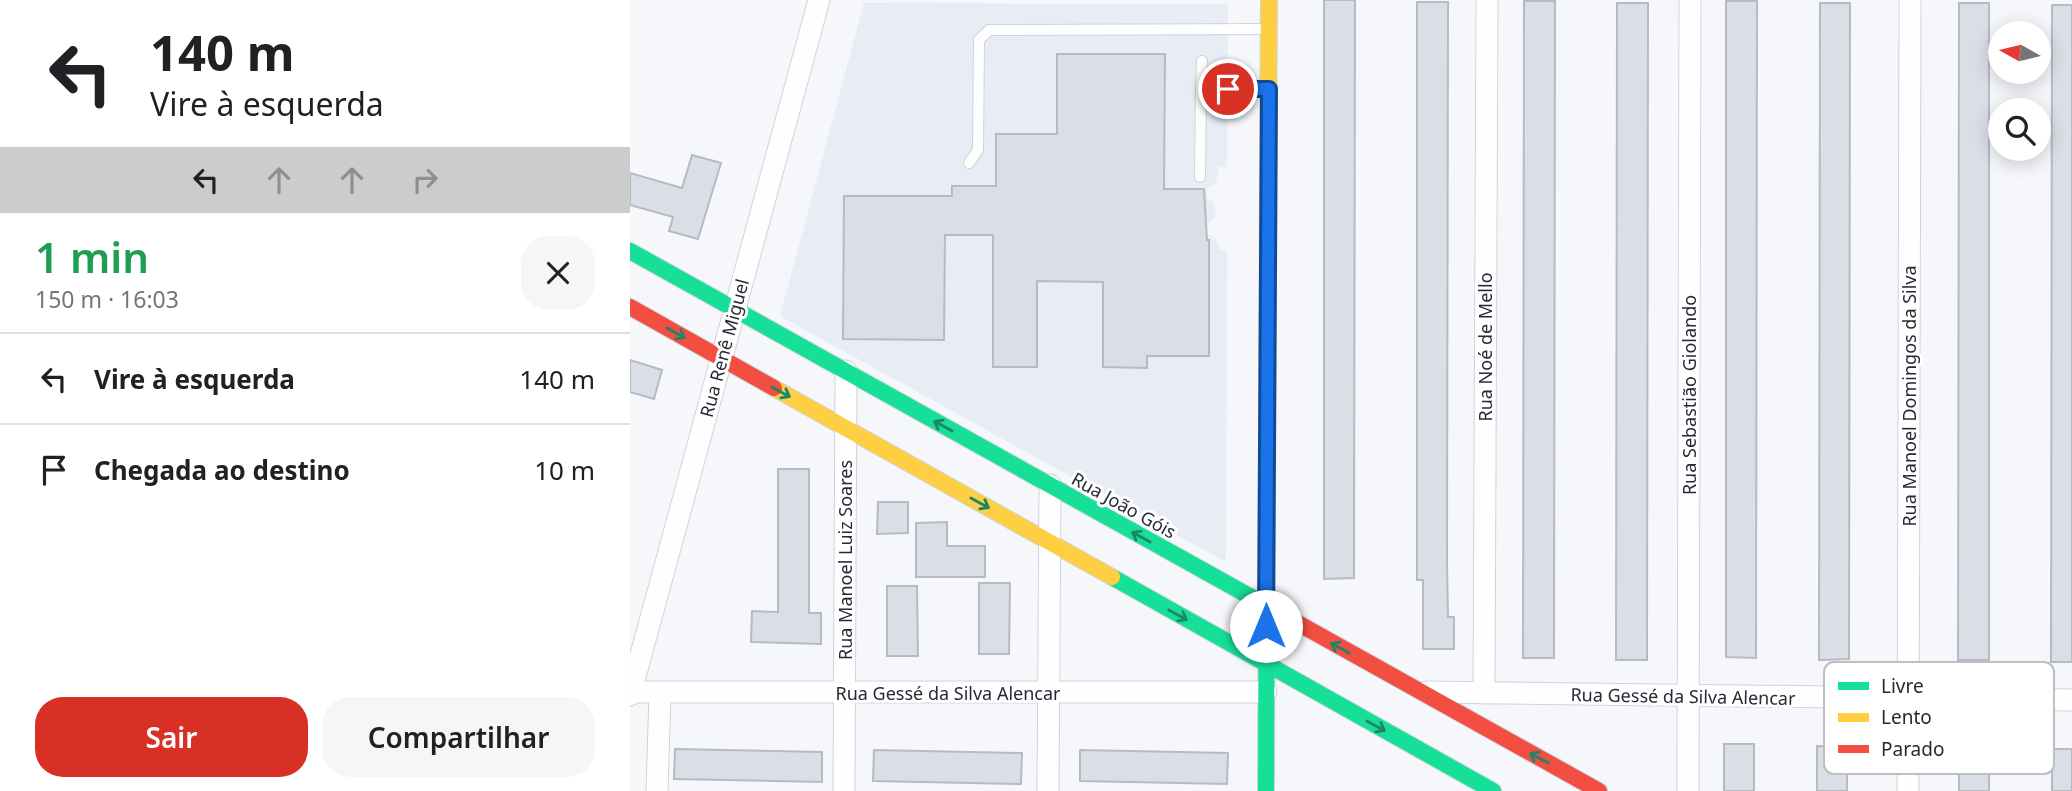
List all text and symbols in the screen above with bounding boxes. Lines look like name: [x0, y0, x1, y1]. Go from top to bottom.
text: 140 m: [150, 19, 295, 85]
north arrow: [1988, 21, 2051, 84]
map controls: [1988, 21, 2051, 161]
icon: left: [35, 28, 126, 119]
pin: [1198, 59, 1258, 119]
icon: arrive: [1209, 70, 1247, 108]
text: Vire à esquerda: [150, 82, 384, 125]
button: search: [1988, 98, 2051, 161]
icon: left: [187, 161, 225, 199]
icon: ahead: [260, 161, 298, 199]
icon: ahead: [333, 161, 371, 199]
icon: right: [406, 161, 444, 199]
text: 1 min: [35, 228, 149, 285]
button: close: [521, 236, 595, 310]
street label: Rua Manoel Domingos da Silva: [1897, 265, 1921, 527]
street label: Rua Noé de Mello: [1473, 272, 1497, 422]
street label: Rua Renê Miguel: [694, 276, 754, 420]
text: 150 m · 16:03: [35, 283, 179, 315]
street label: Rua Sebastião Giolando: [1677, 295, 1701, 495]
one-way arrow: [665, 326, 685, 340]
icon: left: [35, 360, 73, 398]
text: Vire à esquerda: [94, 361, 295, 397]
text: 140 m: [519, 361, 595, 397]
one-way arrow: [770, 386, 791, 399]
one-way arrow: [933, 418, 954, 432]
icon: arrive: [35, 451, 73, 489]
text: Chegada ao destino: [94, 452, 350, 488]
text: 10 m: [534, 452, 595, 488]
street label: Rua Manoel Luiz Soares: [833, 460, 857, 660]
street label: Rua João Góis: [1068, 466, 1180, 544]
one-way arrow: [969, 496, 989, 510]
one-way arrow: [1132, 530, 1152, 544]
position arrow: [1229, 589, 1303, 663]
one-way arrow: [1167, 609, 1188, 622]
one-way arrow: [1330, 640, 1351, 654]
legend: [1824, 662, 2054, 774]
text: Livre: [1881, 673, 1924, 699]
street label: Rua Gessé da Silva Alencar: [836, 681, 1061, 705]
street label: Rua Gessé da Silva Alencar: [1570, 682, 1796, 710]
button: Sair: [35, 697, 308, 777]
button: Compartilhar: [322, 697, 595, 777]
text: Lento: [1881, 704, 1932, 730]
one-way arrow: [1366, 719, 1386, 733]
text: Parado: [1881, 736, 1944, 762]
one-way arrow: [1529, 751, 1550, 764]

